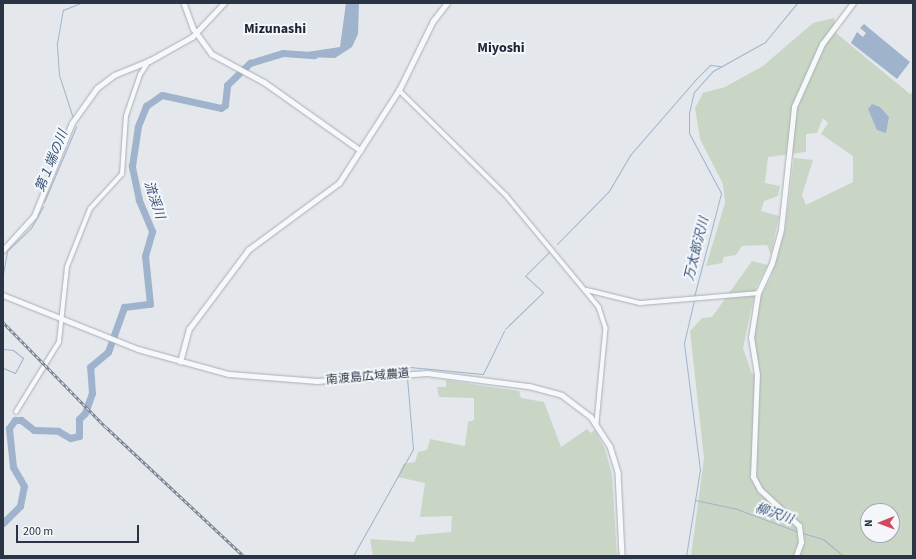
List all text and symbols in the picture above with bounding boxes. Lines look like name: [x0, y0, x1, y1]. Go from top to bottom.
district label: Mizunashi: [244, 21, 306, 37]
district label: Miyoshi: [477, 40, 525, 56]
water label: 第１端の川: [33, 128, 71, 194]
water label: 流渓川: [141, 179, 167, 221]
water label: 万太郎沢川: [682, 216, 712, 282]
street label: 南渡島広域農道: [326, 366, 410, 388]
water label: 柳沢川: [753, 500, 795, 528]
north arrow: [860, 503, 900, 543]
scale bar: [18, 517, 141, 543]
text: N: [861, 519, 876, 527]
text: 200 m: [23, 523, 53, 540]

